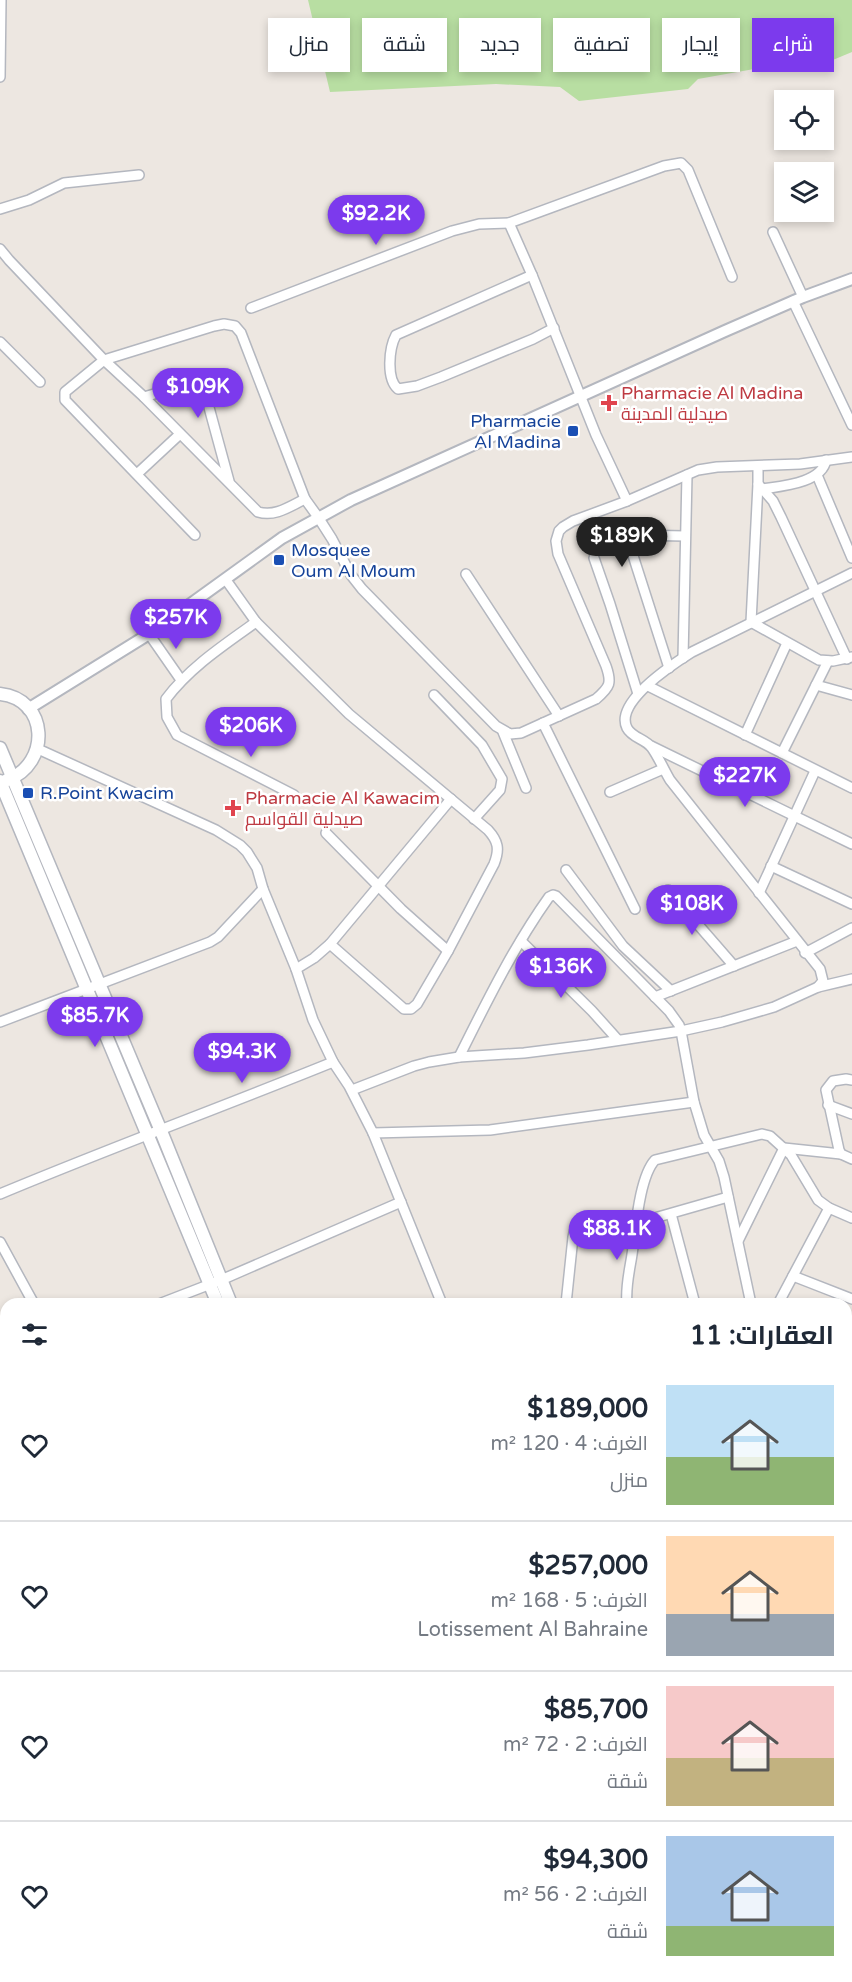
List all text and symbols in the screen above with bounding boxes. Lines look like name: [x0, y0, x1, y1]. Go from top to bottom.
chip: منزل: [268, 18, 350, 72]
chip: شقة: [362, 18, 447, 72]
chip: جديد: [459, 18, 541, 72]
chip: تصفية: [553, 18, 650, 72]
chip: إيجار: [662, 18, 740, 72]
chip: شراء: [752, 18, 834, 72]
map controls: [774, 90, 834, 222]
button: locate: [774, 90, 834, 150]
button: layers: [774, 162, 834, 222]
pin: $92.2K: [327, 195, 425, 246]
text: $92.2K: [342, 202, 410, 226]
pin: $109K: [156, 368, 240, 419]
text: $109K: [166, 375, 230, 399]
place label: Pharmacie Al Madina صيدلية المدينة: [621, 382, 803, 425]
marker: Pharmacie Al Madina صيدلية المدينة: [602, 396, 616, 410]
place label: Pharmacie Al Madina: [470, 410, 561, 453]
marker: Pharmacie Al Madina: [566, 424, 580, 438]
pin: $189K: [580, 517, 664, 568]
text: $189K: [590, 524, 654, 548]
place label: Mosquee Oum Al Moum: [291, 539, 416, 582]
marker: Mosquee Oum Al Moum: [272, 553, 286, 567]
pin: $257K: [134, 599, 218, 650]
text: $257K: [144, 606, 208, 630]
pin: $206K: [209, 707, 293, 758]
text: $206K: [219, 714, 283, 738]
pin: $227K: [703, 757, 787, 808]
text: $227K: [713, 764, 777, 788]
place label: R.Point Kwacim: [40, 782, 174, 804]
marker: R.Point Kwacim: [21, 786, 35, 800]
place label: Pharmacie Al Kawacim صيدلية القواسم: [245, 787, 440, 831]
marker: Pharmacie Al Kawacim صيدلية القواسم: [226, 801, 240, 815]
pin: $108K: [650, 885, 734, 936]
text: $108K: [660, 892, 724, 916]
pin: $136K: [519, 948, 603, 999]
text: $136K: [529, 955, 593, 979]
pin: $85.7K: [46, 997, 144, 1048]
text: $85.7K: [61, 1004, 129, 1028]
pin: $94.3K: [193, 1033, 291, 1084]
text: $94.3K: [208, 1040, 276, 1064]
pin: $88.1K: [568, 1210, 666, 1261]
text: $88.1K: [583, 1217, 651, 1241]
icon: filters: [18, 1318, 51, 1351]
text: العقارات: 11: [690, 1320, 834, 1351]
text: $189,000: [527, 1393, 648, 1424]
icon: home: [714, 1409, 786, 1481]
icon: heart: [18, 1429, 51, 1462]
text: الغرف: 4 · 120 m²: [491, 1432, 648, 1456]
text: منزل: [610, 1469, 648, 1493]
text: $257,000: [529, 1550, 648, 1581]
icon: home: [714, 1560, 786, 1632]
icon: heart: [18, 1580, 51, 1613]
text: الغرف: 5 · 168 m²: [491, 1589, 648, 1613]
text: Lotissement Al Bahraine: [417, 1618, 648, 1642]
text: $85,700: [544, 1694, 648, 1725]
icon: home: [714, 1710, 786, 1782]
icon: heart: [18, 1730, 51, 1763]
text: الغرف: 2 · 72 m²: [503, 1733, 648, 1757]
text: شقة: [607, 1770, 648, 1794]
text: $94,300: [544, 1844, 648, 1875]
icon: home: [714, 1860, 786, 1932]
icon: heart: [18, 1880, 51, 1913]
text: الغرف: 2 · 56 m²: [503, 1883, 648, 1907]
text: شقة: [607, 1920, 648, 1944]

